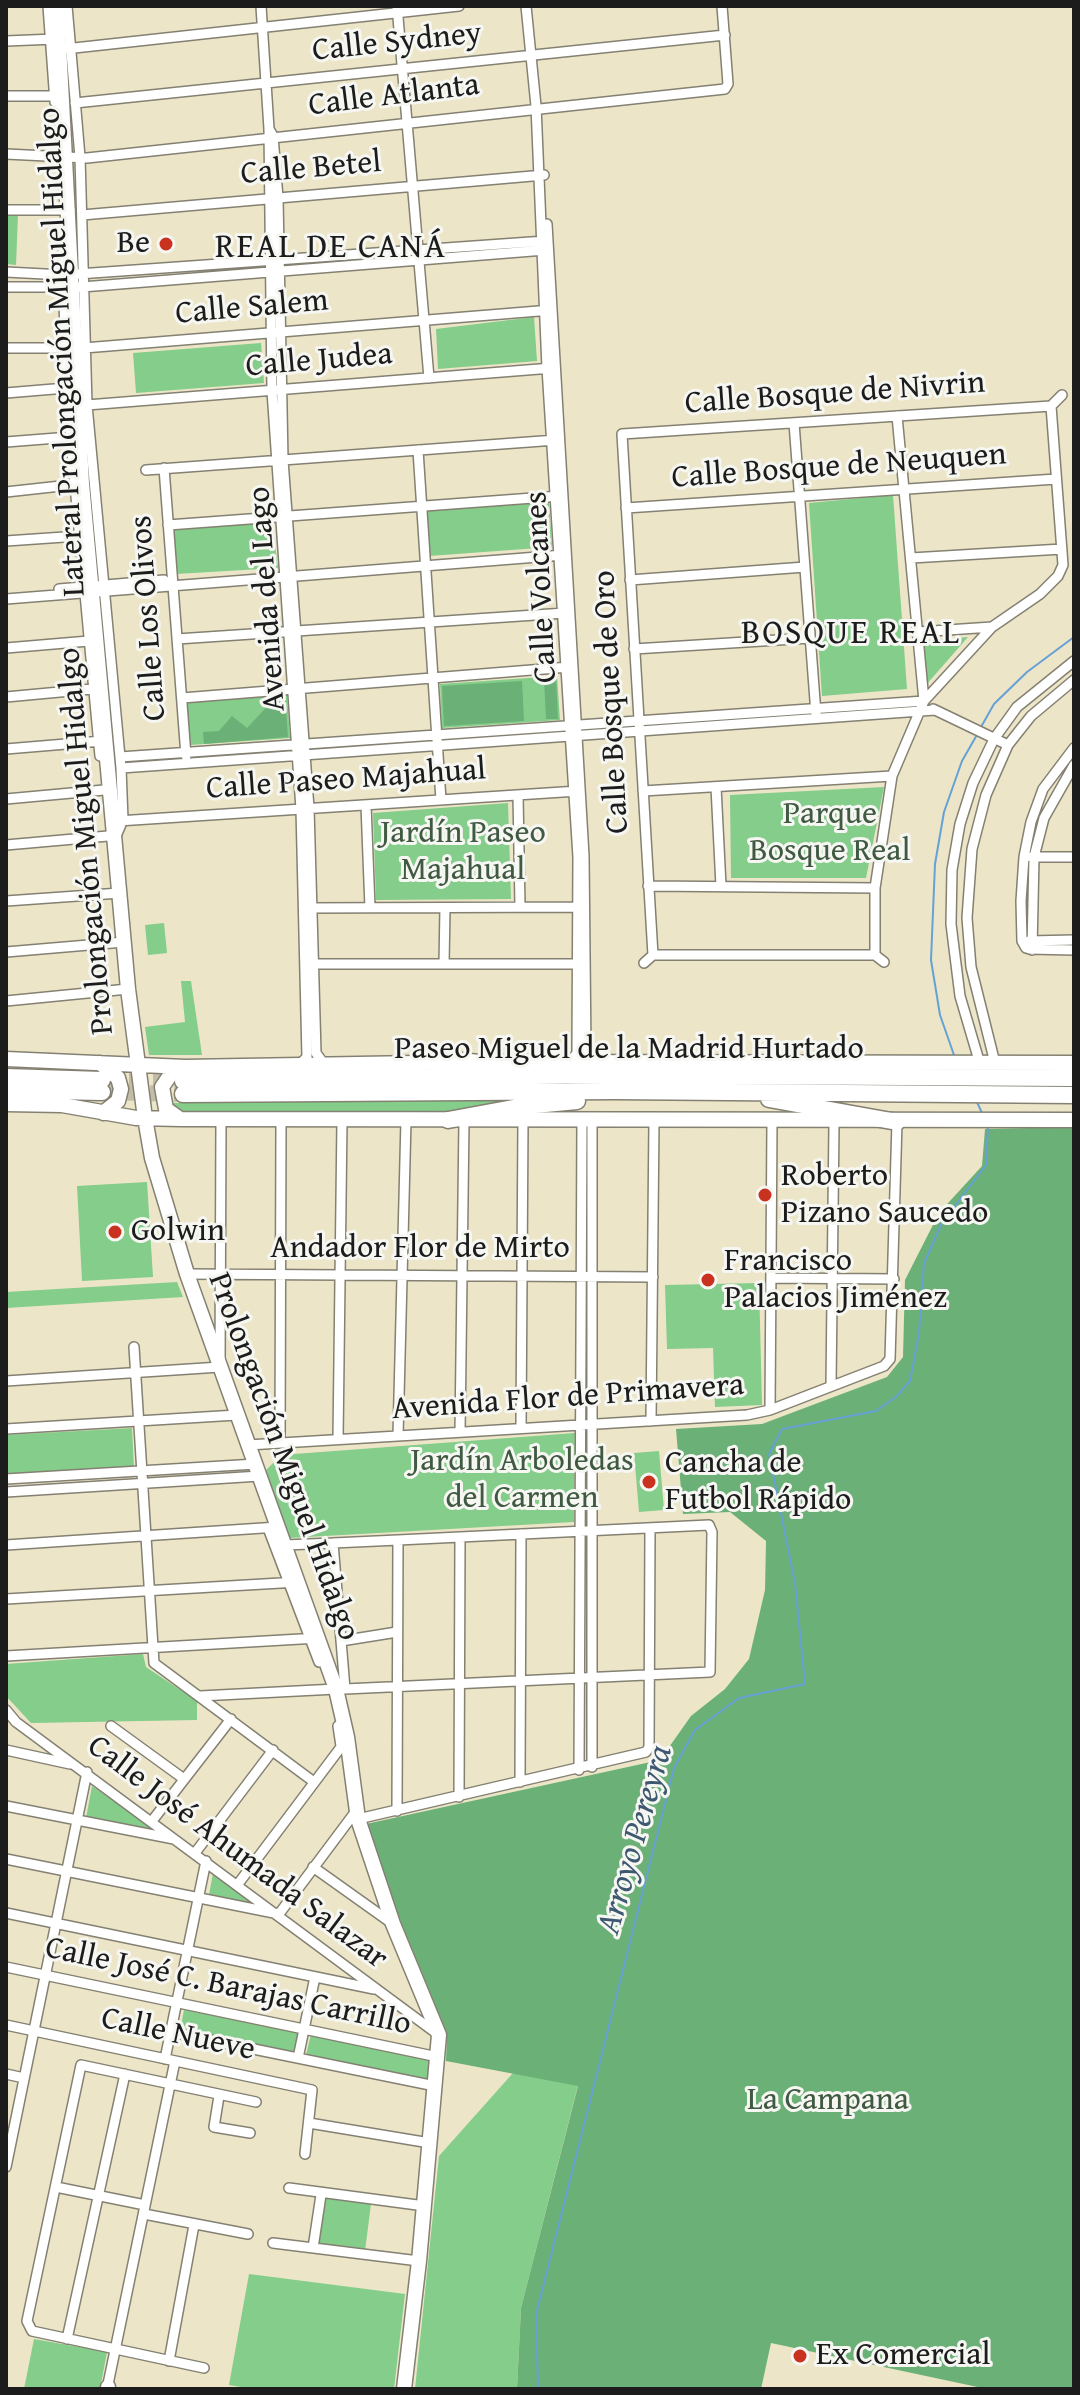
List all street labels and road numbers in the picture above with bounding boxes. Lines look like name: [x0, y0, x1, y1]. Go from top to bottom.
street label: Calle Sydney: [310, 15, 484, 71]
street label: Calle Atlanta: [306, 66, 482, 126]
street label: Lateral Prolongación Miguel Hidalgo: [31, 107, 95, 597]
street label: Calle Betel: [239, 144, 383, 194]
street label: Calle Salem: [174, 282, 330, 334]
street label: Calle Judea: [244, 335, 394, 387]
street label: Calle Bosque de Nivrin: [683, 364, 987, 424]
street label: Calle Bosque de Neuquen: [670, 436, 1008, 498]
street label: Avenida del Lago: [241, 485, 295, 713]
street label: Calle Volcanes: [518, 490, 566, 684]
street label: Calle Los Olivos: [123, 514, 175, 722]
street label: Calle Bosque de Oro: [586, 569, 638, 835]
street label: Prolongación Miguel Hidalgo: [51, 646, 123, 1036]
street label: Calle Paseo Majahual: [205, 751, 487, 809]
street label: Paseo Miguel de la Madrid Hurtado: [394, 1031, 864, 1069]
street label: Andador Flor de Mirto: [270, 1230, 570, 1268]
street label: Prolongación Miguel Hidalgo: [199, 1268, 367, 1646]
street label: Avenida Flor de Primavera: [391, 1367, 745, 1429]
street label: Calle José Ahumada Salazar: [79, 1728, 395, 1978]
street label: Calle José C. Barajas Carrillo: [42, 1929, 414, 2045]
street label: Calle Nueve: [98, 2000, 258, 2070]

